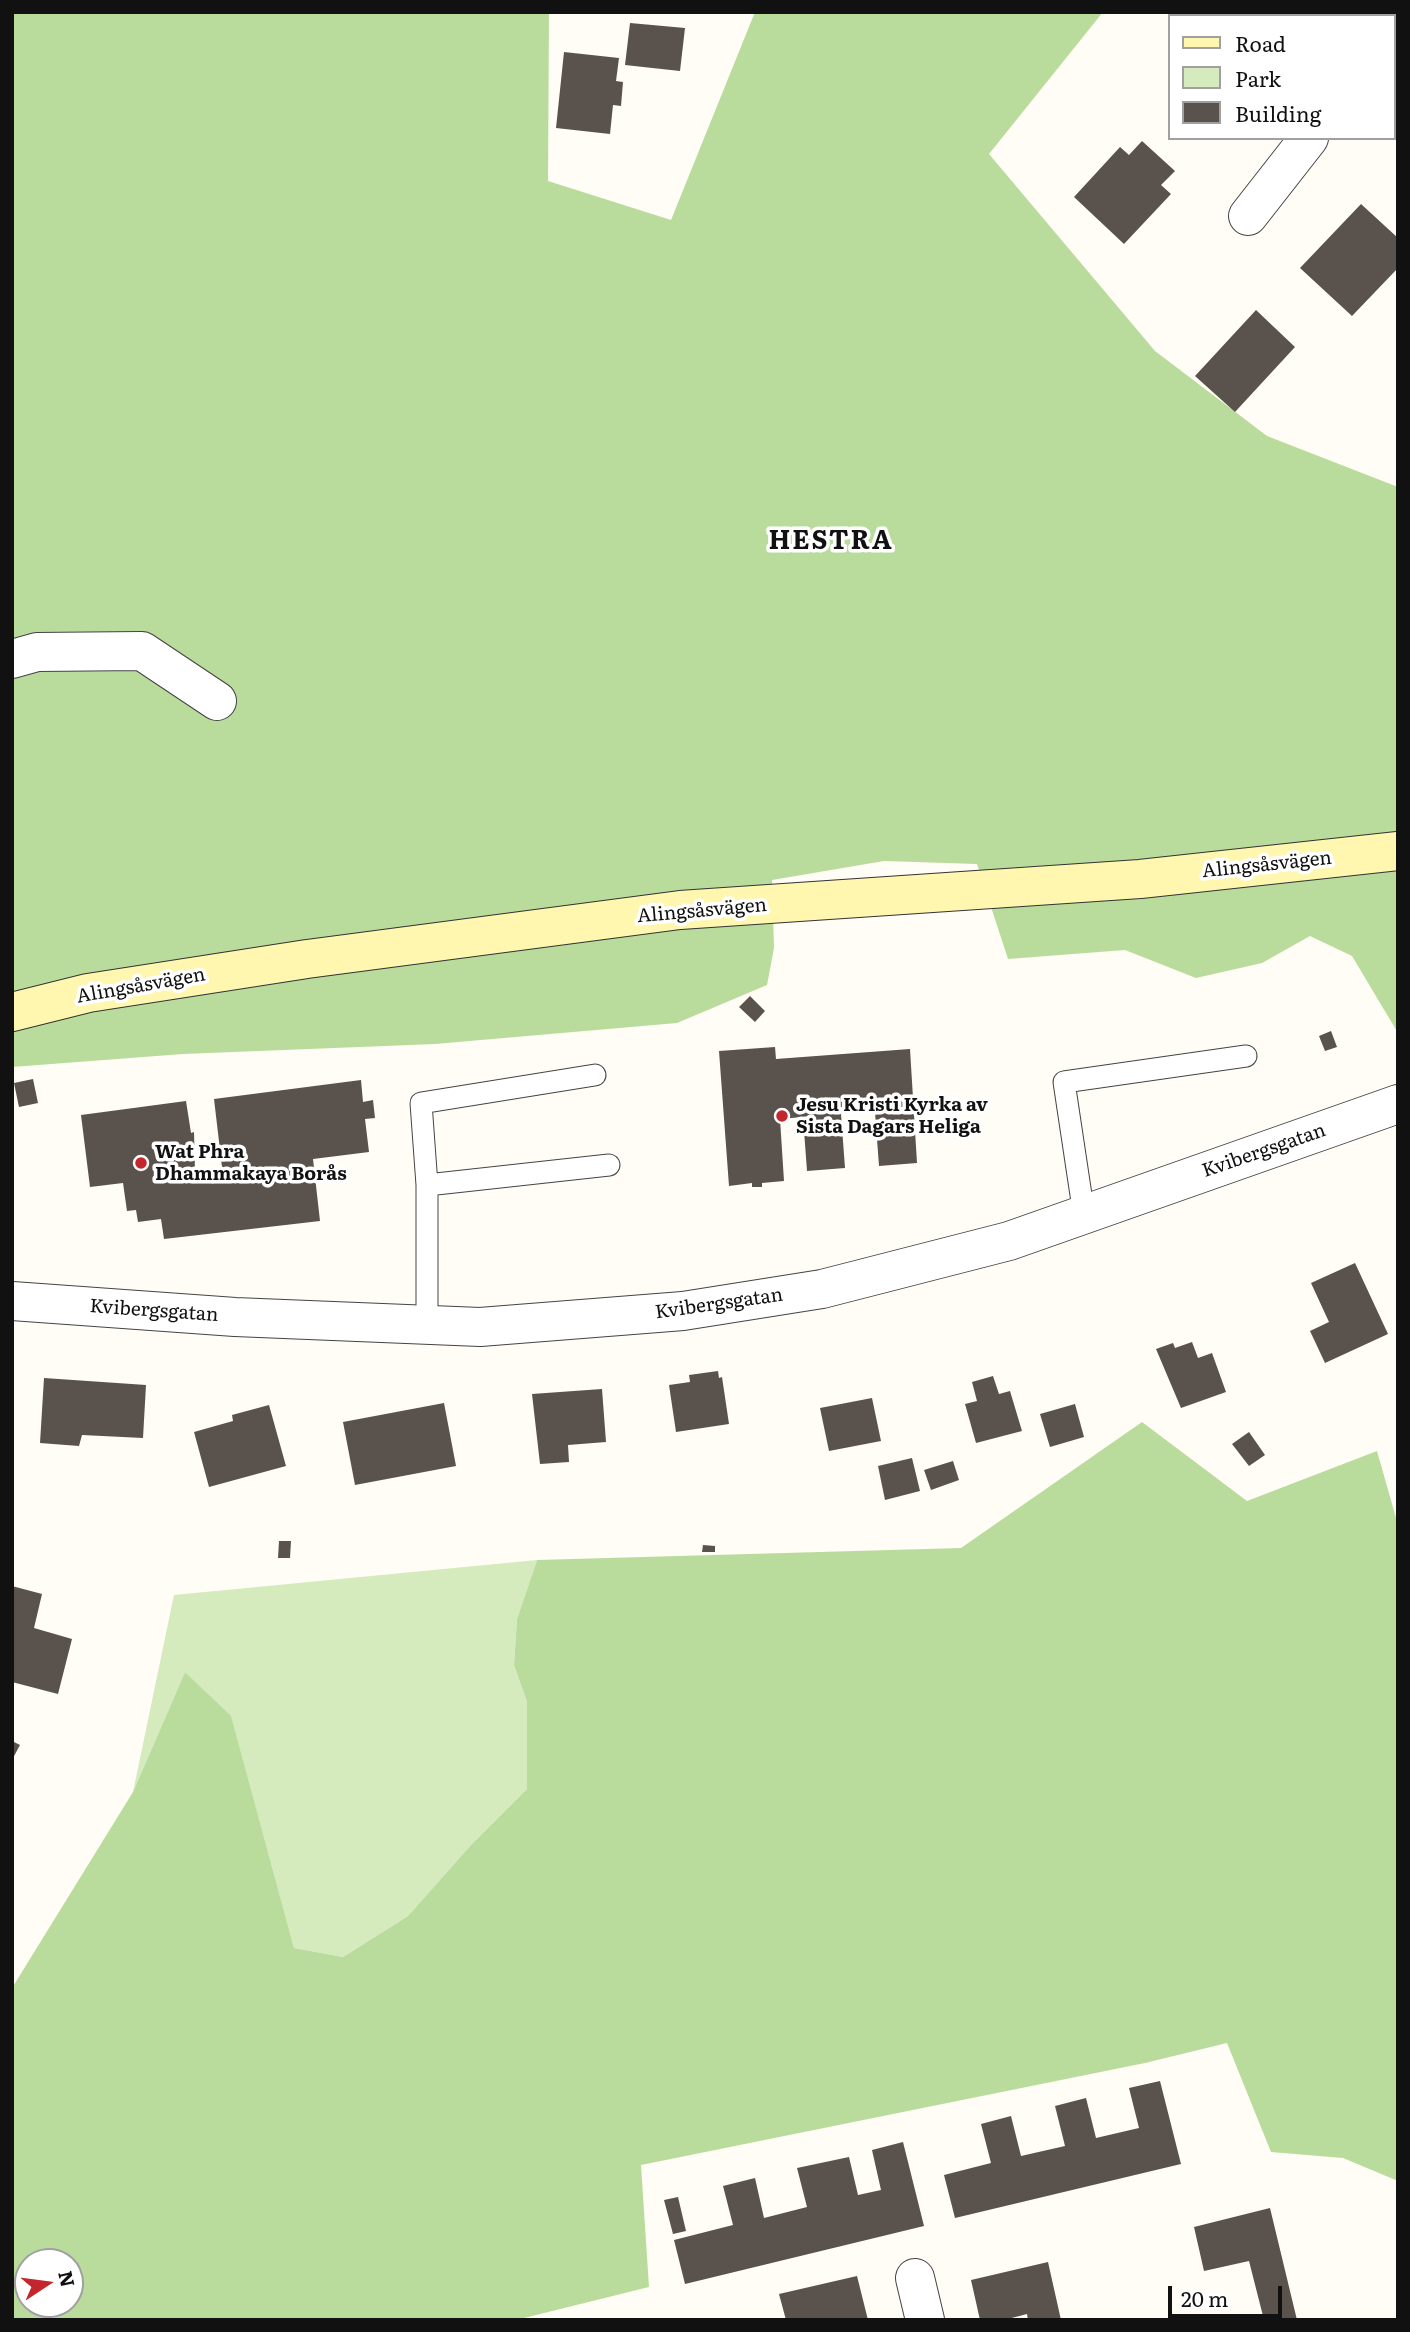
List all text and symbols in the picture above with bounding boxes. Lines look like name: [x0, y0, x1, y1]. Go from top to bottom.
legend: [1168, 14, 1396, 140]
text: Road: [1235, 27, 1286, 58]
text: Park: [1235, 62, 1281, 93]
text: Building: [1235, 97, 1321, 128]
district label: HESTRA: [769, 525, 893, 557]
street label: Alingsåsvägen: [1201, 847, 1333, 883]
street label: Alingsåsvägen: [636, 894, 768, 928]
street label: Alingsåsvägen: [75, 963, 207, 1009]
place label: Jesu Kristi Kyrka av Sista Dagars Heliga: [796, 1094, 988, 1138]
marker: Jesu Kristi Kyrka av Sista Dagars Heliga: [774, 1108, 790, 1124]
street label: Kvibergsgatan: [1199, 1119, 1329, 1183]
place label: Wat Phra Dhammakaya Borås: [155, 1141, 347, 1185]
marker: Wat Phra Dhammakaya Borås: [133, 1155, 149, 1171]
street label: Kvibergsgatan: [654, 1284, 784, 1324]
street label: Kvibergsgatan: [89, 1295, 219, 1327]
north arrow: [14, 2248, 84, 2318]
text: N: [52, 2268, 83, 2290]
scale bar: [1172, 2272, 1286, 2316]
text: 20 m: [1181, 2282, 1228, 2313]

